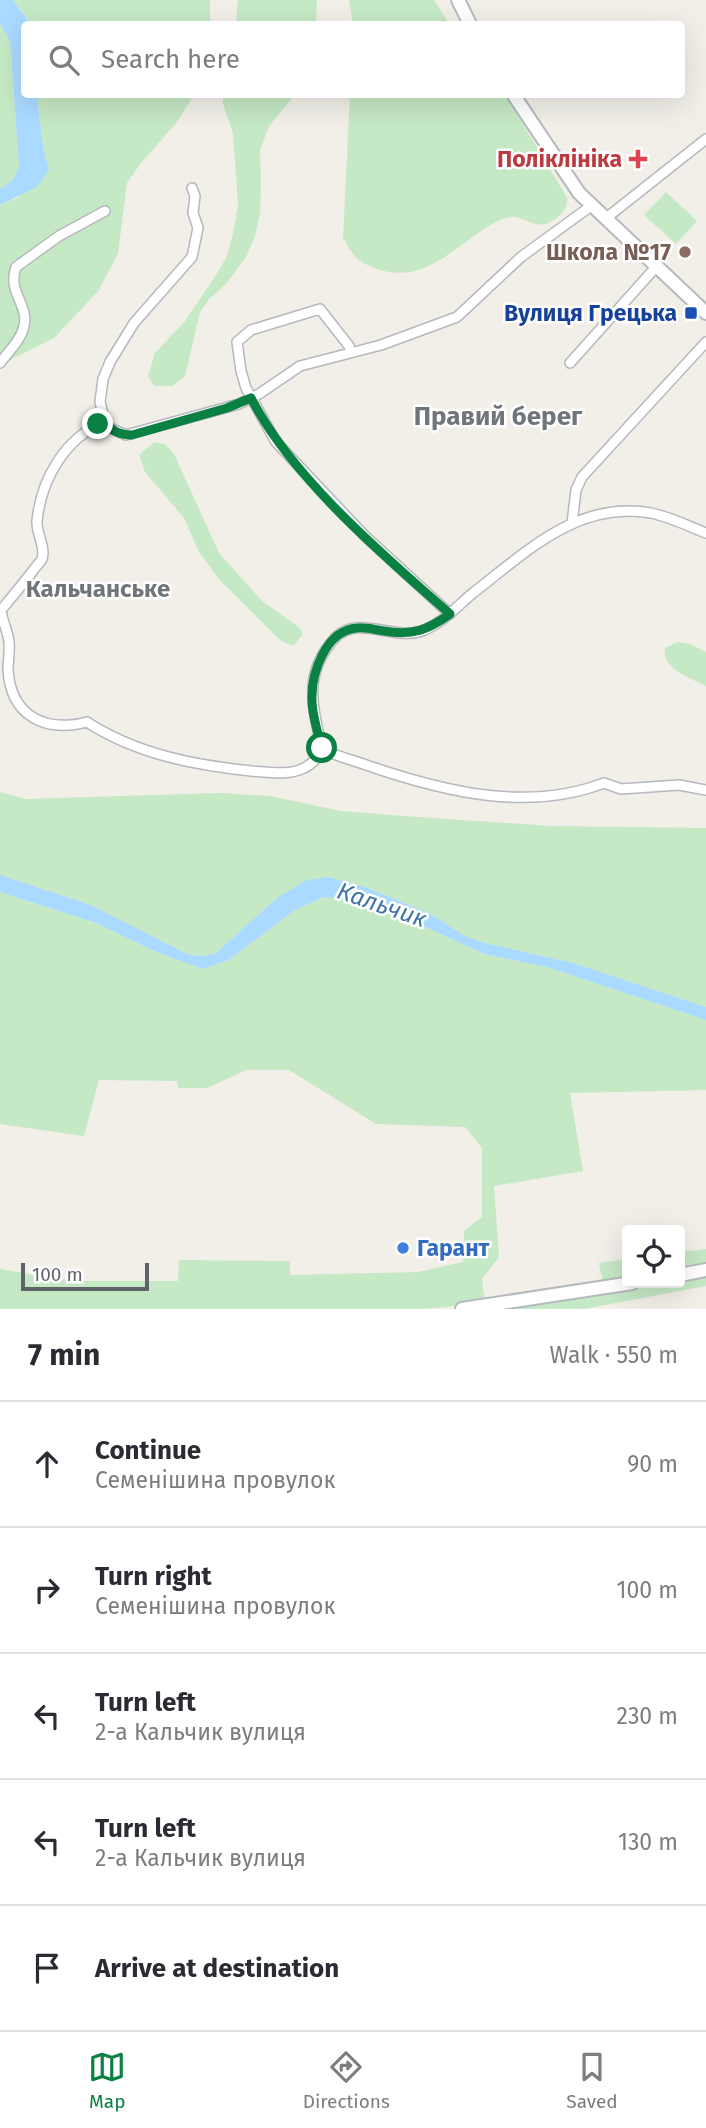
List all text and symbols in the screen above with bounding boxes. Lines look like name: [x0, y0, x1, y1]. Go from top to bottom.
search box: [21, 21, 685, 98]
icon: search: [45, 41, 83, 79]
text: Search here: [101, 44, 240, 75]
place label: Поліклініка: [497, 145, 622, 173]
marker: Поліклініка: [628, 149, 648, 169]
place label: Школа №17: [546, 238, 671, 266]
marker: Школа №17: [677, 244, 693, 260]
place label: Вулиця Грецька: [504, 299, 677, 327]
marker: Вулиця Грецька: [683, 305, 699, 321]
district label: Правий берег: [414, 401, 583, 432]
route end: [82, 408, 113, 439]
district label: Кальчанське: [26, 575, 170, 603]
route start: [306, 732, 337, 763]
water label: Кальчик: [334, 877, 431, 933]
map controls: [622, 1225, 685, 1288]
button: locate: [622, 1225, 685, 1288]
place label: Гарант: [417, 1234, 490, 1262]
marker: Гарант: [395, 1240, 411, 1256]
scale bar: [21, 1260, 149, 1292]
text: 100 m: [32, 1263, 83, 1286]
text: 7 min: [28, 1337, 100, 1373]
text: Walk · 550 m: [550, 1341, 678, 1369]
text: Continue: [95, 1435, 201, 1466]
icon: ahead: [28, 1445, 66, 1483]
text: 90 m: [627, 1450, 678, 1478]
text: Семенішина провулок: [95, 1466, 335, 1494]
text: Turn right: [95, 1561, 212, 1592]
icon: right: [28, 1571, 66, 1609]
text: 100 m: [617, 1576, 678, 1604]
text: Семенішина провулок: [95, 1592, 335, 1620]
text: Turn left: [95, 1687, 196, 1718]
icon: left: [28, 1697, 66, 1735]
text: 230 m: [617, 1702, 678, 1730]
text: 2-а Кальчик вулиця: [95, 1718, 306, 1746]
text: Turn left: [95, 1813, 196, 1844]
icon: left: [28, 1823, 66, 1861]
text: 130 m: [618, 1828, 678, 1856]
text: 2-а Кальчик вулиця: [95, 1844, 306, 1872]
icon: arrive: [28, 1949, 66, 1987]
text: Arrive at destination: [95, 1953, 339, 1984]
tab: Map: [88, 2048, 126, 2113]
tab: Directions: [303, 2048, 390, 2113]
tab: Saved: [566, 2048, 618, 2113]

